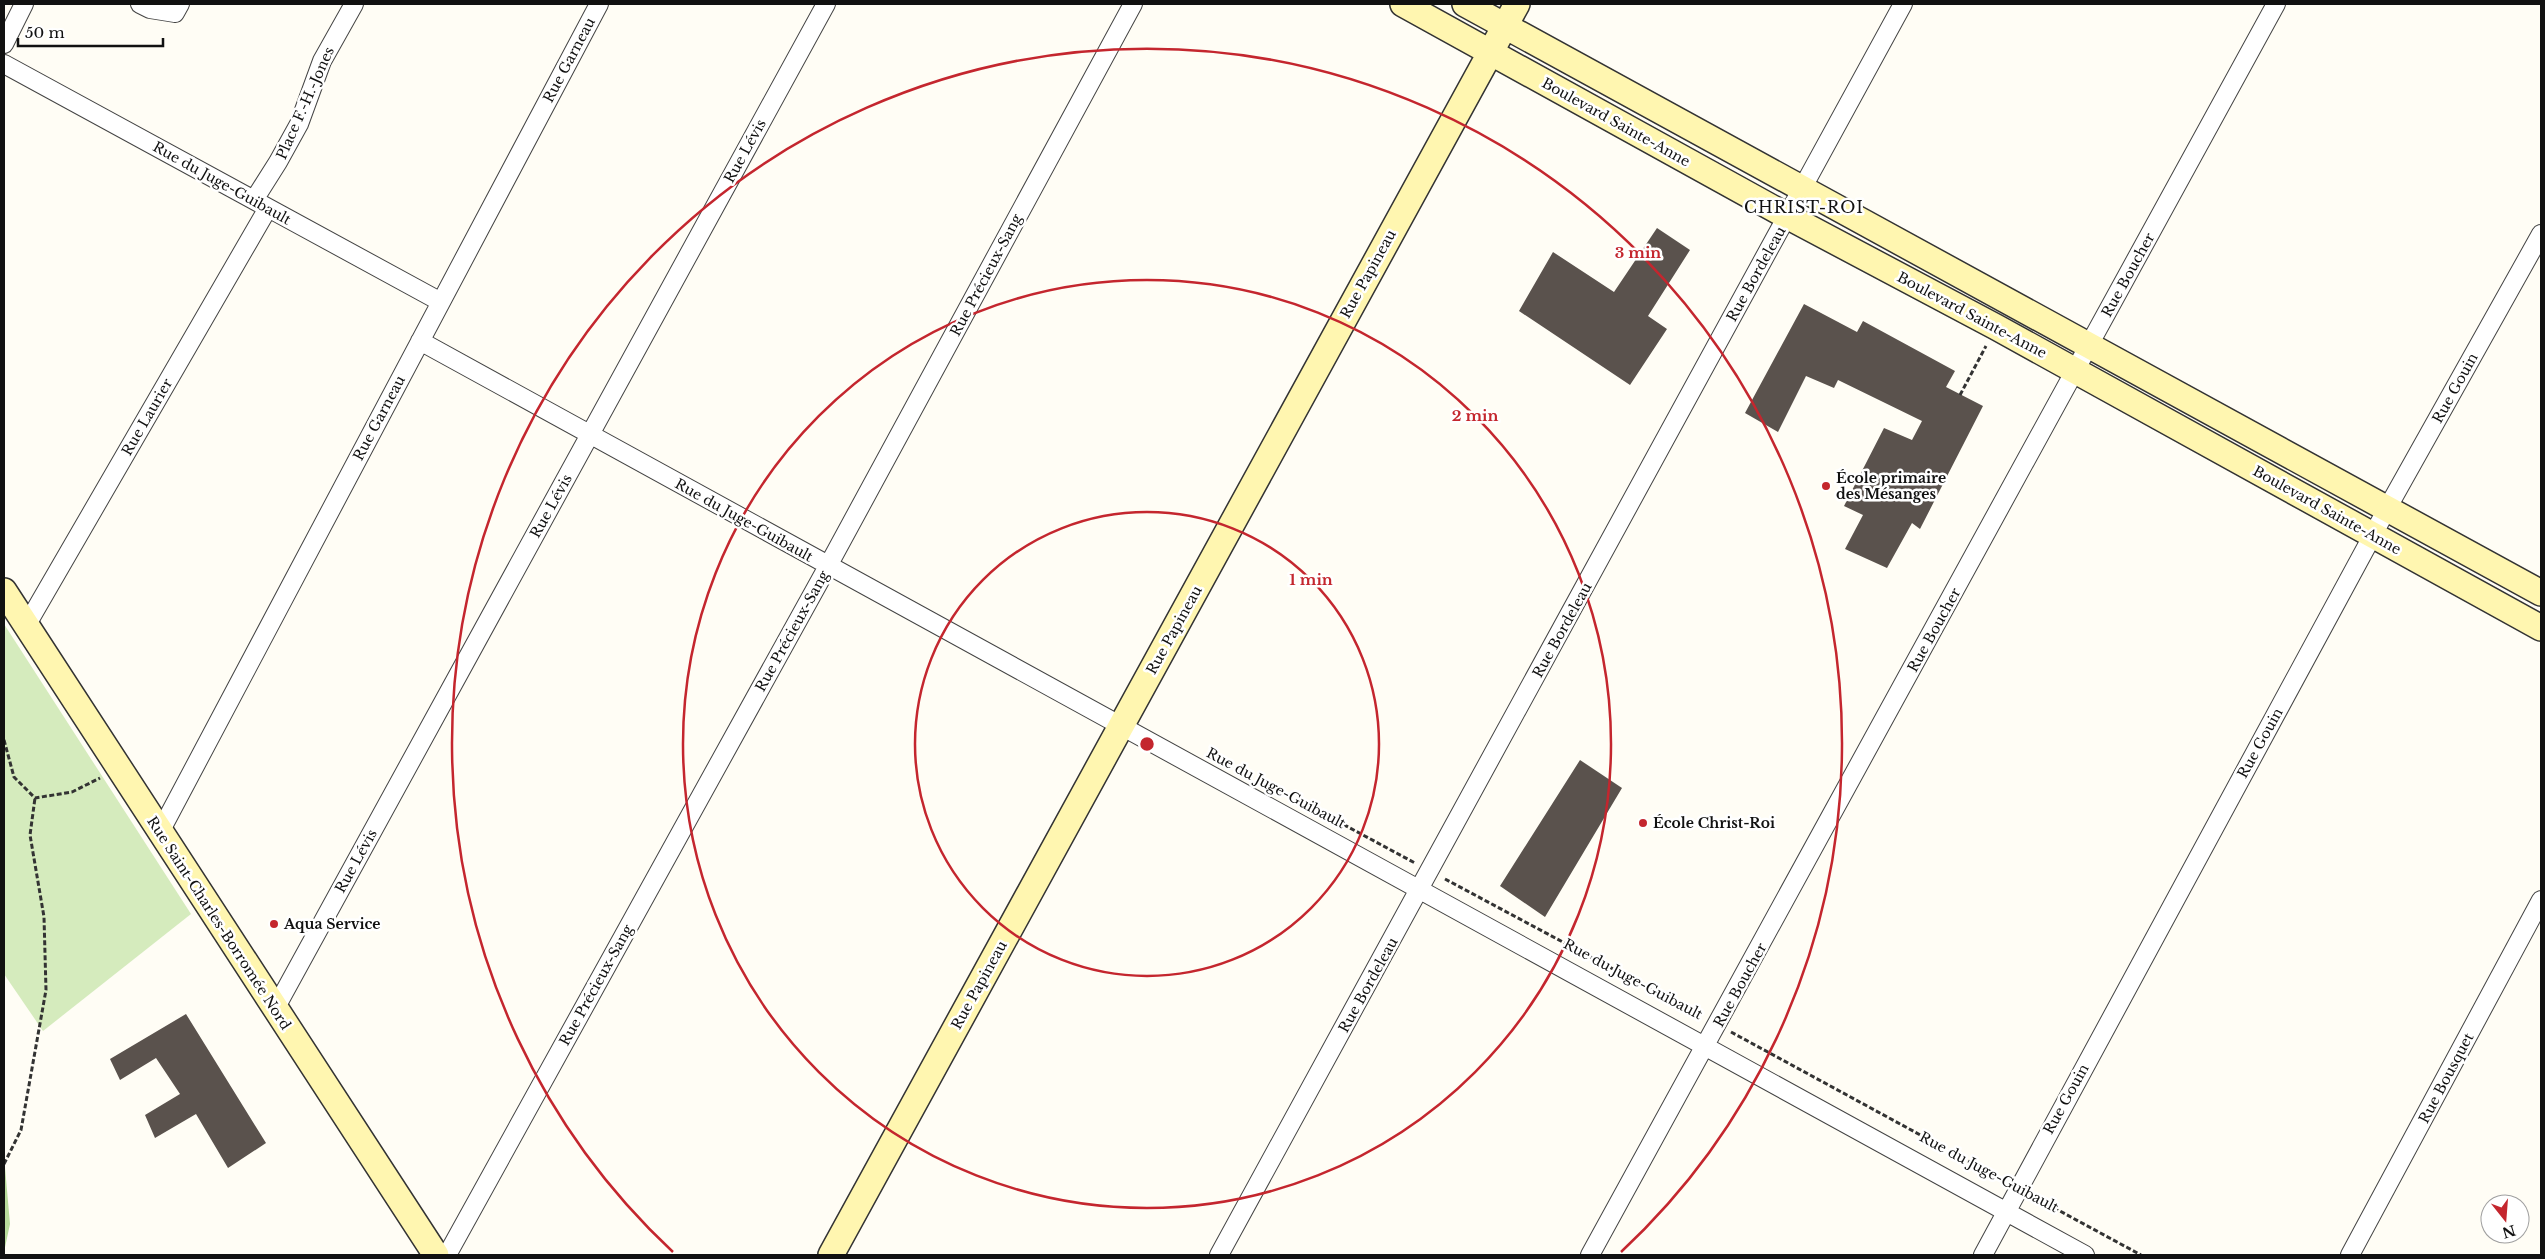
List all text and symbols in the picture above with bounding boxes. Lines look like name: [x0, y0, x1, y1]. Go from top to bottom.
street label: Rue Garneau: [539, 14, 599, 106]
scale bar: [18, 15, 162, 47]
text: 50 m: [25, 23, 65, 42]
street label: Place F.-H.-Jones: [272, 44, 338, 162]
street label: Boulevard Sainte-Anne: [1539, 74, 1693, 170]
street label: Rue Lévis: [720, 116, 770, 186]
street label: Rue du Juge-Guibault: [150, 138, 295, 229]
district label: CHRIST-ROI: [1744, 197, 1864, 217]
street label: Rue Précieux-Sang: [946, 210, 1026, 339]
street label: Rue Bordeleau: [1722, 223, 1790, 325]
street label: Rue Papineau: [1336, 226, 1400, 322]
street label: Rue Boucher: [2097, 229, 2159, 320]
text: 3 min: [1615, 243, 1661, 262]
street label: Boulevard Sainte-Anne: [1894, 268, 2050, 362]
street label: Rue Gouin: [2428, 349, 2482, 426]
street label: Rue Garneau: [349, 372, 409, 464]
street label: Rue Laurier: [118, 375, 176, 459]
text: 2 min: [1452, 406, 1498, 425]
street label: Boulevard Sainte-Anne: [2250, 462, 2404, 558]
place label: École primaire des Mésanges: [1836, 469, 1946, 503]
street label: Rue Lévis: [526, 471, 576, 541]
street label: Rue du Juge-Guibault: [672, 475, 817, 566]
marker: École primaire des Mésanges: [1820, 480, 1832, 492]
street label: Rue Précieux-Sang: [751, 567, 833, 695]
text: 1 min: [1289, 570, 1333, 589]
street label: Rue Bordeleau: [1528, 579, 1596, 681]
street label: Rue Papineau: [1142, 582, 1206, 678]
street label: Rue Boucher: [1903, 584, 1965, 675]
street label: Rue Gouin: [2233, 704, 2287, 781]
centre of rings: [1138, 735, 1156, 753]
street label: Rue du Juge-Guibault: [1203, 744, 1349, 833]
street label: Rue Saint-Charles-Borromée Nord: [143, 813, 295, 1033]
place label: École Christ-Roi: [1653, 814, 1775, 832]
marker: École Christ-Roi: [1637, 817, 1649, 829]
street label: Rue Lévis: [331, 826, 381, 896]
place label: Aqua Service: [283, 915, 381, 933]
marker: Aqua Service: [268, 918, 280, 930]
street label: Rue Précieux-Sang: [555, 921, 637, 1049]
street label: Rue Bordeleau: [1334, 934, 1402, 1036]
street label: Rue du Juge-Guibault: [1560, 935, 1706, 1024]
street label: Rue Papineau: [947, 937, 1011, 1033]
street label: Rue Boucher: [1709, 939, 1771, 1030]
street label: Rue Bousquet: [2415, 1029, 2478, 1126]
street label: Rue Gouin: [2039, 1060, 2093, 1137]
street label: Rue du Juge-Guibault: [1916, 1128, 2062, 1217]
north arrow: [2480, 1194, 2530, 1244]
text: N: [2500, 1221, 2518, 1242]

